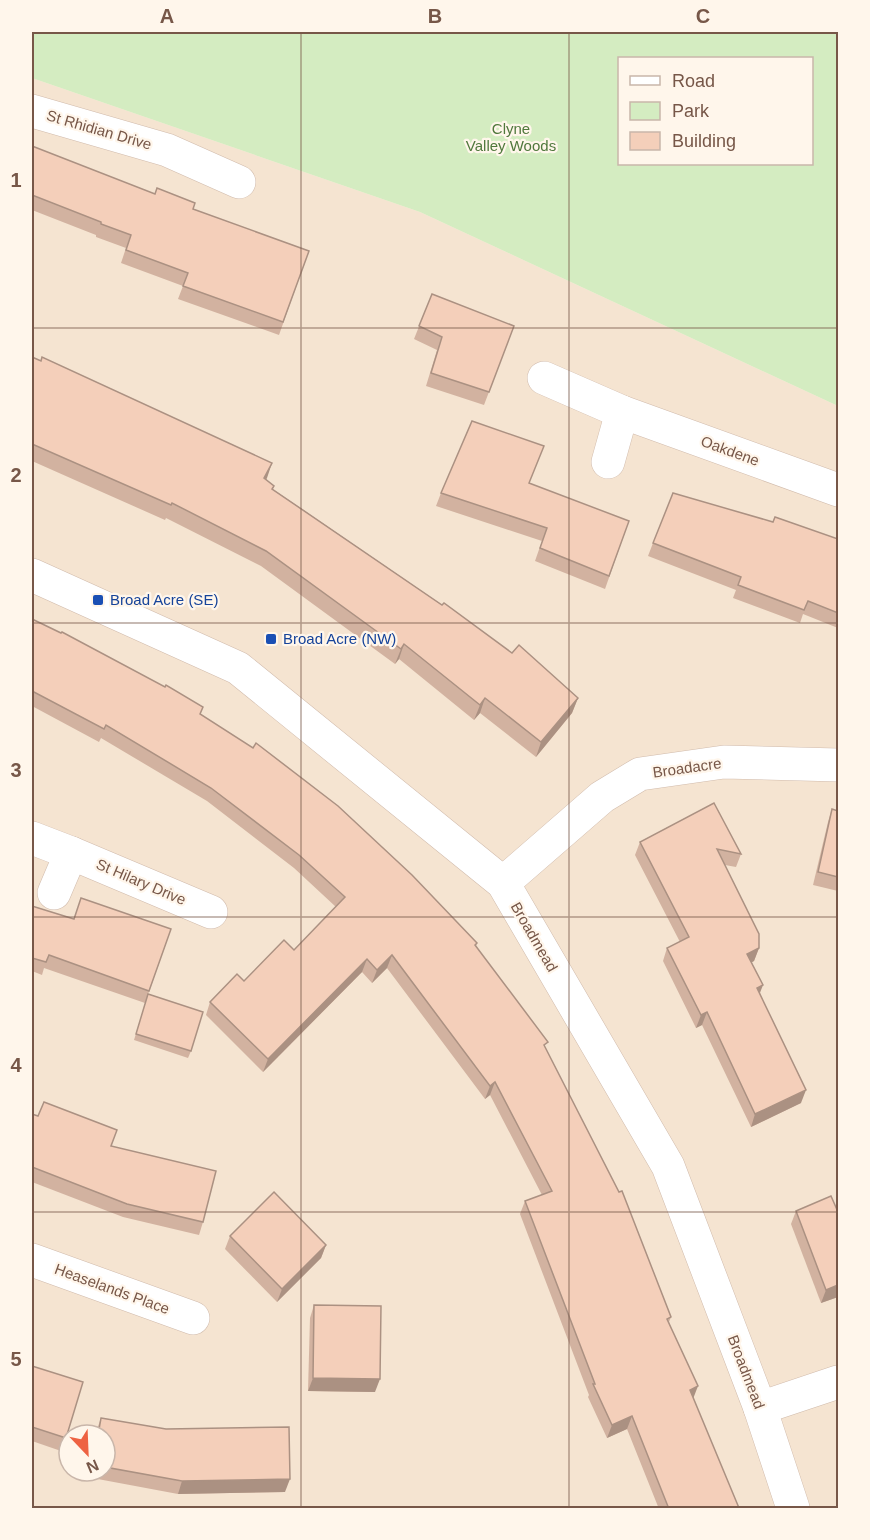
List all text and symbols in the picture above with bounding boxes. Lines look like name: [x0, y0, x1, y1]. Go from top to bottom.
text: A: [160, 5, 174, 27]
text: B: [428, 5, 442, 27]
text: C: [696, 5, 710, 27]
legend: [618, 57, 813, 165]
text: Road: [672, 71, 715, 91]
text: Park: [672, 101, 710, 121]
street label: St Rhidian Drive: [45, 106, 154, 153]
park label: Clyne Valley Woods: [466, 120, 556, 154]
text: Building: [672, 131, 736, 151]
text: 1: [10, 169, 22, 191]
street label: Oakdene: [699, 432, 762, 469]
text: 2: [10, 464, 22, 486]
place label: Broad Acre (SE): [110, 591, 218, 608]
marker: Broad Acre (SE): [91, 593, 105, 607]
place label: Broad Acre (NW): [283, 630, 396, 647]
marker: Broad Acre (NW): [264, 632, 278, 646]
street label: Broadacre: [651, 754, 722, 781]
text: 3: [10, 759, 22, 781]
street label: St Hilary Drive: [94, 855, 189, 908]
street label: Broadmead: [508, 899, 561, 975]
text: 4: [10, 1054, 22, 1076]
street label: Heaselands Place: [52, 1260, 172, 1317]
street label: Broadmead: [725, 1333, 768, 1411]
text: 5: [10, 1348, 22, 1370]
north arrow: [57, 1423, 117, 1483]
text: N: [84, 1456, 101, 1476]

